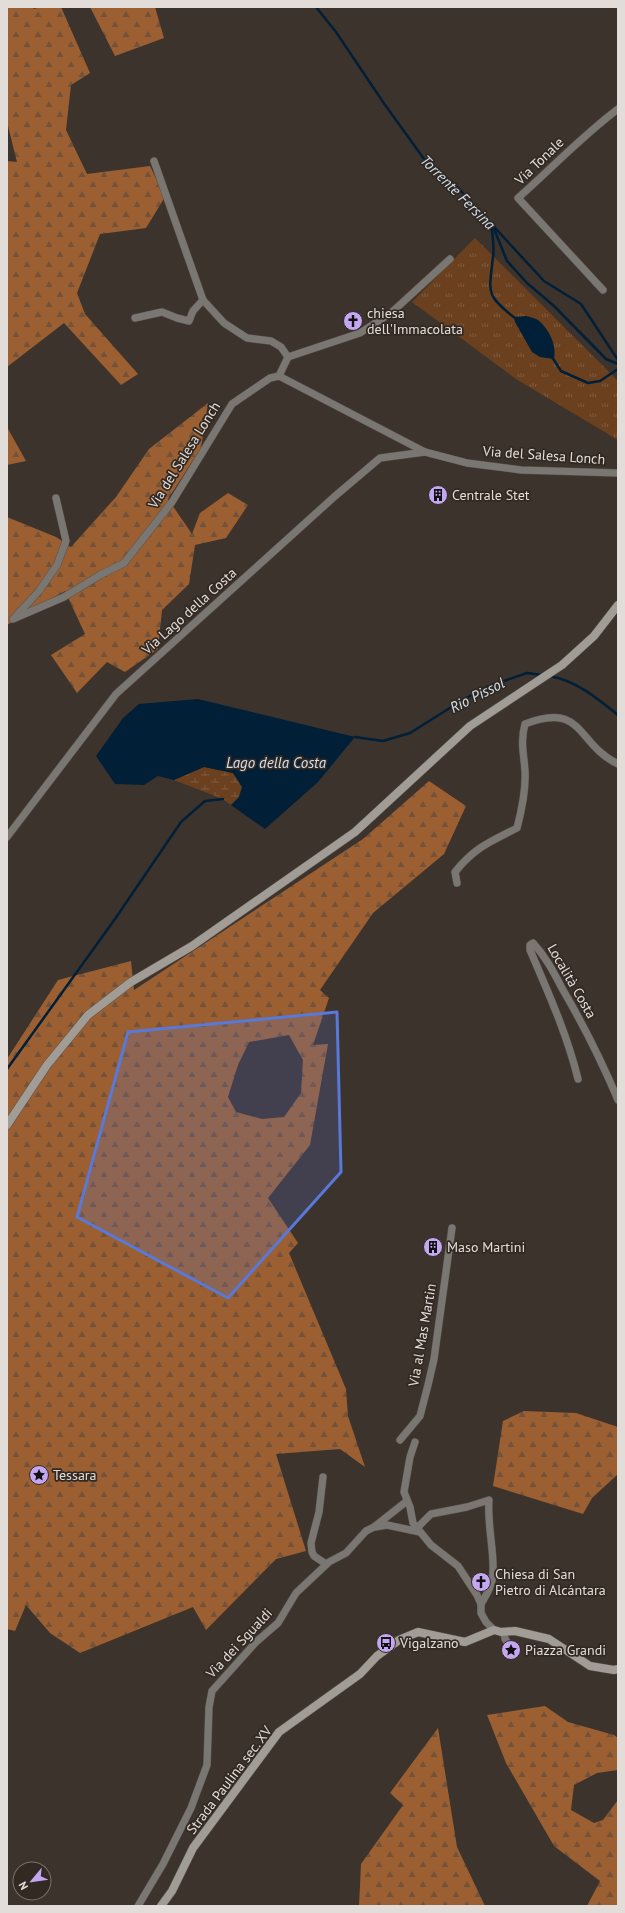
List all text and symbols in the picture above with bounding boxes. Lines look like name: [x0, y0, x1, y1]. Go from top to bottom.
street label: Via Tonale: [510, 133, 567, 189]
water label: Torrente Fersina: [417, 151, 500, 234]
place label: chiesa dell'Immacolata: [367, 304, 463, 338]
church icon: chiesa dell'Immacolata: [342, 310, 364, 332]
street label: Via del Salesa Lonch: [143, 398, 224, 513]
street label: Via del Salesa Lonch: [481, 442, 606, 468]
building icon: Centrale Stet: [427, 484, 449, 506]
place label: Centrale Stet: [452, 486, 530, 504]
street label: Via Lago della Costa: [137, 564, 240, 659]
water label: Rio Pissol: [446, 673, 508, 717]
water label: Lago della Costa: [226, 753, 327, 772]
street label: Località Costa: [543, 941, 601, 1021]
building icon: Maso Martini: [422, 1236, 444, 1258]
place label: Maso Martini: [447, 1238, 525, 1256]
street label: Via al Mas Martin: [404, 1282, 440, 1389]
place icon: Tessara: [28, 1464, 50, 1486]
place label: Tessara: [53, 1466, 97, 1484]
place label: Chiesa di San Pietro di Alcántara: [495, 1565, 606, 1599]
church icon: Chiesa di San Pietro di Alcántara: [470, 1571, 492, 1593]
street label: Via dei Sgualdi: [201, 1604, 276, 1683]
bus stop icon: Vigalzano: [375, 1632, 397, 1654]
place label: Vigalzano: [399, 1634, 459, 1652]
place icon: Piazza Grandi: [500, 1639, 522, 1661]
place label: Piazza Grandi: [525, 1641, 606, 1659]
street label: Strada Paulina sec. XV: [182, 1722, 276, 1838]
north arrow: [12, 1861, 52, 1901]
text: N: [15, 1879, 31, 1892]

